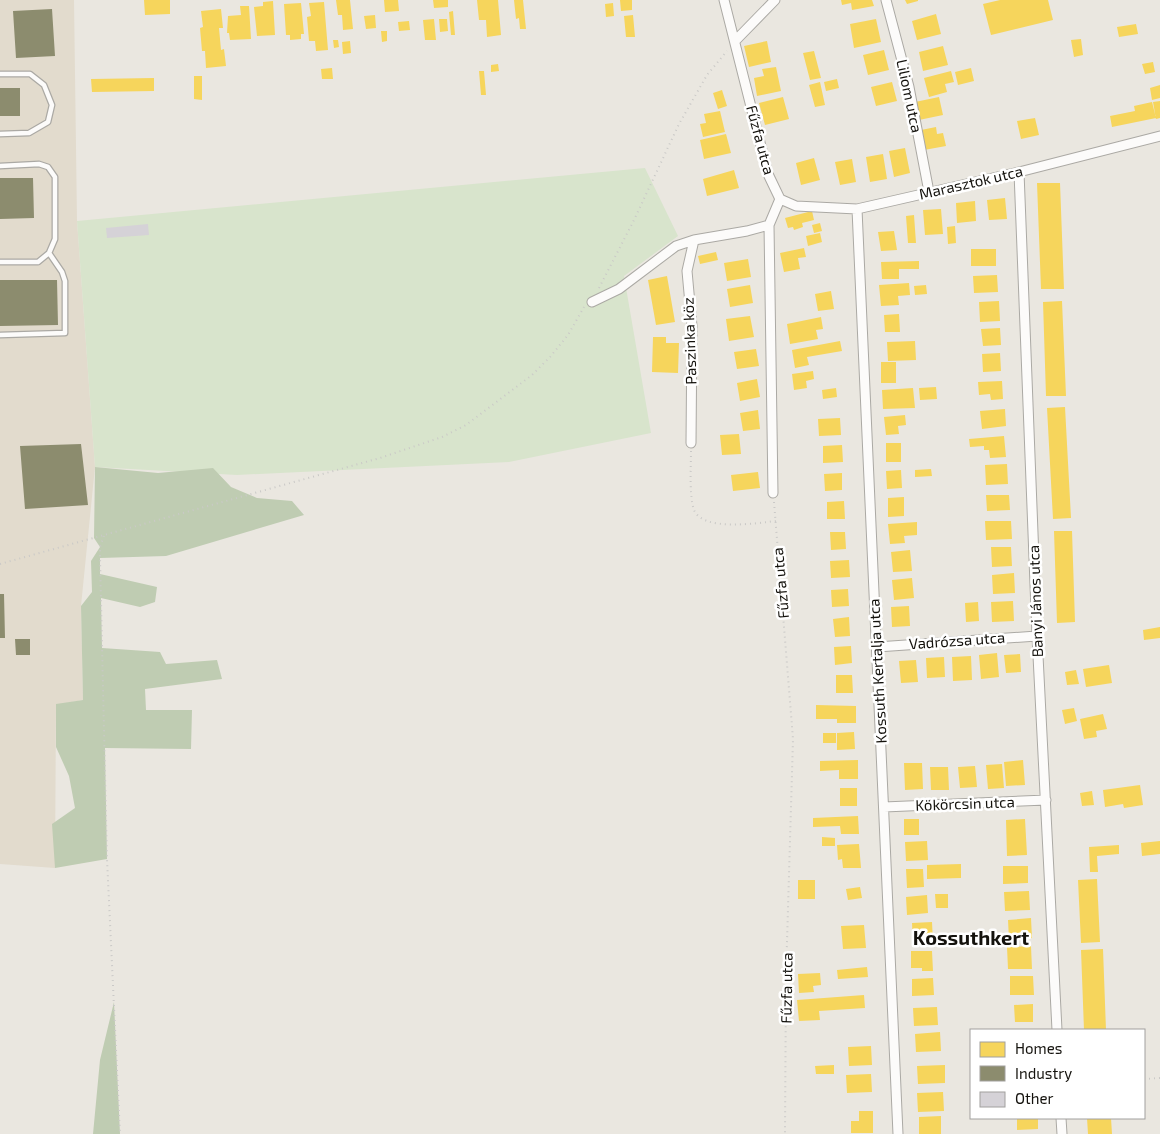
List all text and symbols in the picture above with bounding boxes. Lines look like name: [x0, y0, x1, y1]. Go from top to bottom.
street label: Liliom utca: [893, 58, 927, 134]
street label: Fűzfa utca: [743, 103, 779, 176]
street label: Marasztok utca: [917, 161, 1024, 203]
street label: Paszinka köz: [678, 297, 700, 385]
street label: Banyi János utca: [1024, 545, 1046, 657]
street label: Fűzfa utca: [768, 547, 792, 619]
street label: Kossuth Kertalja utca: [864, 598, 891, 744]
street label: Vadrózsa utca: [908, 628, 1006, 652]
street label: Kökörcsin utca: [915, 792, 1015, 814]
district label: Kossuthkert: [913, 925, 1029, 949]
street label: Fűzfa utca: [776, 952, 796, 1024]
legend: [970, 1029, 1145, 1119]
text: Homes: [1015, 1039, 1062, 1057]
text: Industry: [1015, 1064, 1072, 1082]
text: Other: [1015, 1089, 1054, 1107]

